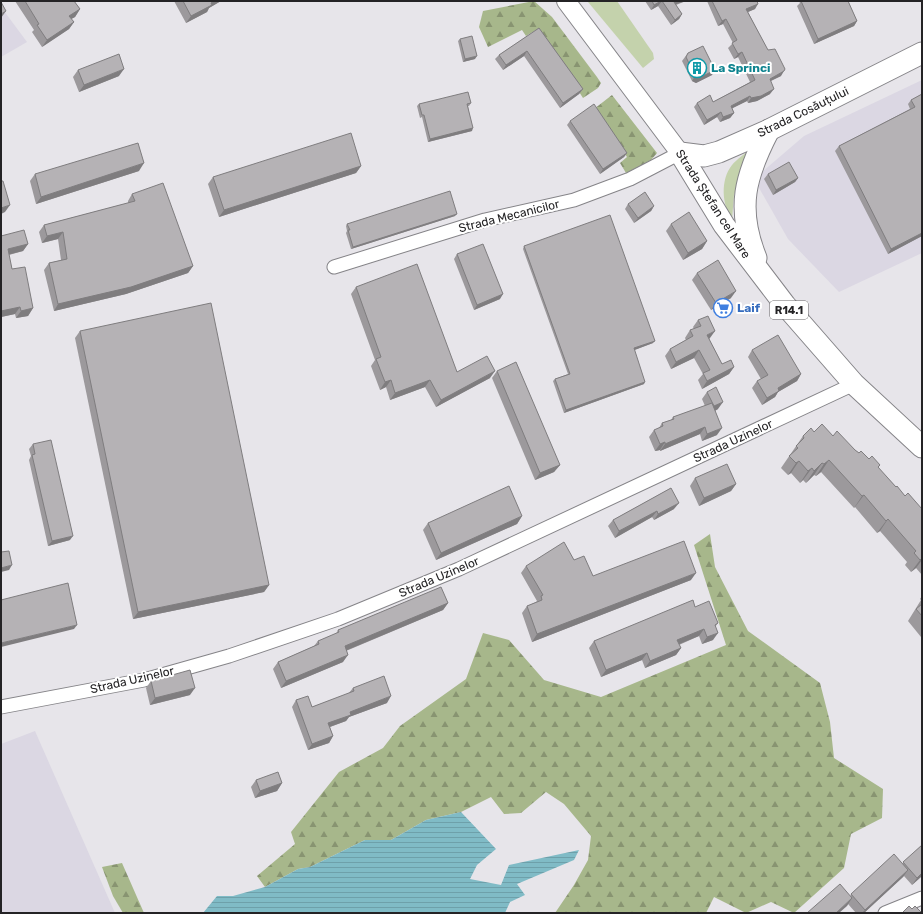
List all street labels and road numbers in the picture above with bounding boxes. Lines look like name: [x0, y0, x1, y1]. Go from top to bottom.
street label: Strada Cosăuțului: [755, 84, 851, 140]
street label: Strada Ștefan cel Mare: [673, 147, 754, 261]
street label: Strada Mecanicilor: [457, 197, 561, 235]
road number: R14.1: [770, 301, 808, 319]
street label: Strada Uzinelor: [691, 416, 775, 465]
street label: Strada Uzinelor: [397, 554, 482, 600]
street label: Strada Uzinelor: [89, 663, 176, 696]

